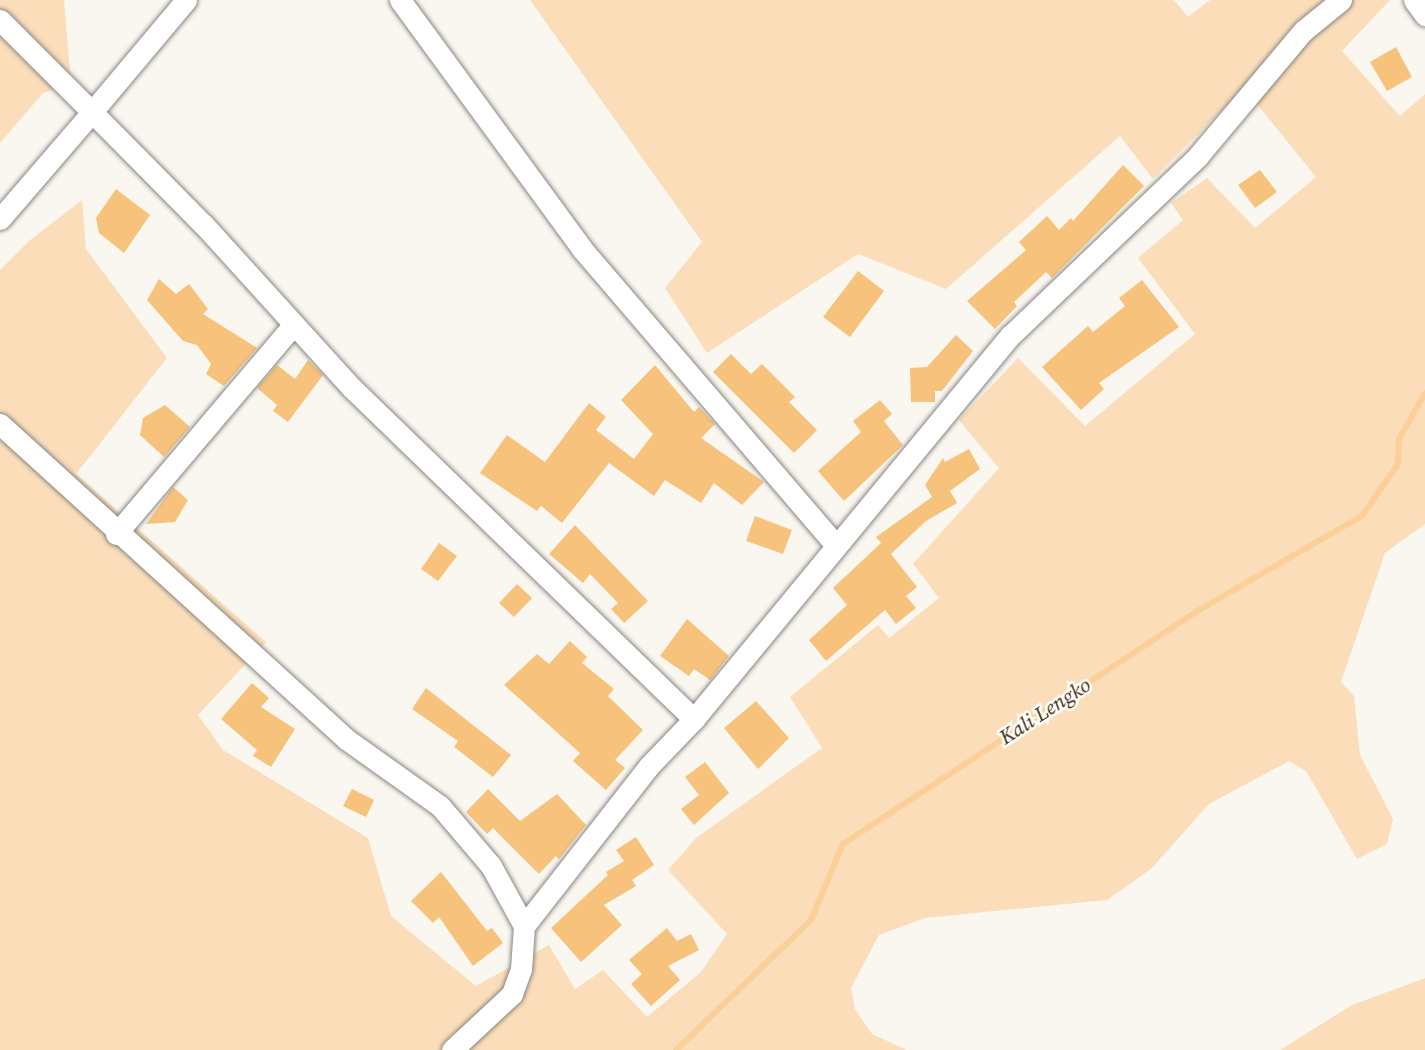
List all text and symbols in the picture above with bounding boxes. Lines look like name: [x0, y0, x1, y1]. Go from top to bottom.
water label: Kali Lengko: [994, 672, 1096, 750]

